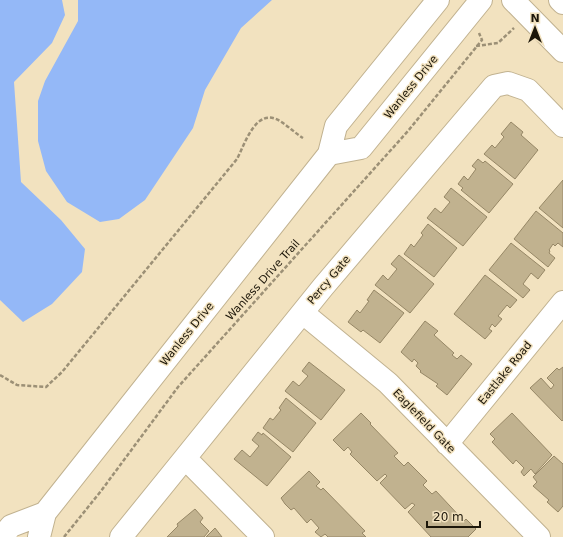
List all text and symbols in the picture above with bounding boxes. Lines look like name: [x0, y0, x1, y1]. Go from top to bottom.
north arrow: [515, 8, 555, 48]
text: N: [530, 12, 540, 25]
street label: Wanless Drive: [381, 52, 441, 121]
street label: Wanless Drive Trail: [223, 237, 303, 323]
street label: Percy Gate: [305, 253, 353, 307]
street label: Wanless Drive: [157, 299, 217, 368]
street label: Eastlake Road: [476, 339, 534, 407]
street label: Eaglefield Gate: [390, 386, 458, 456]
scale bar: [427, 503, 480, 529]
text: 20 m: [433, 510, 464, 524]

